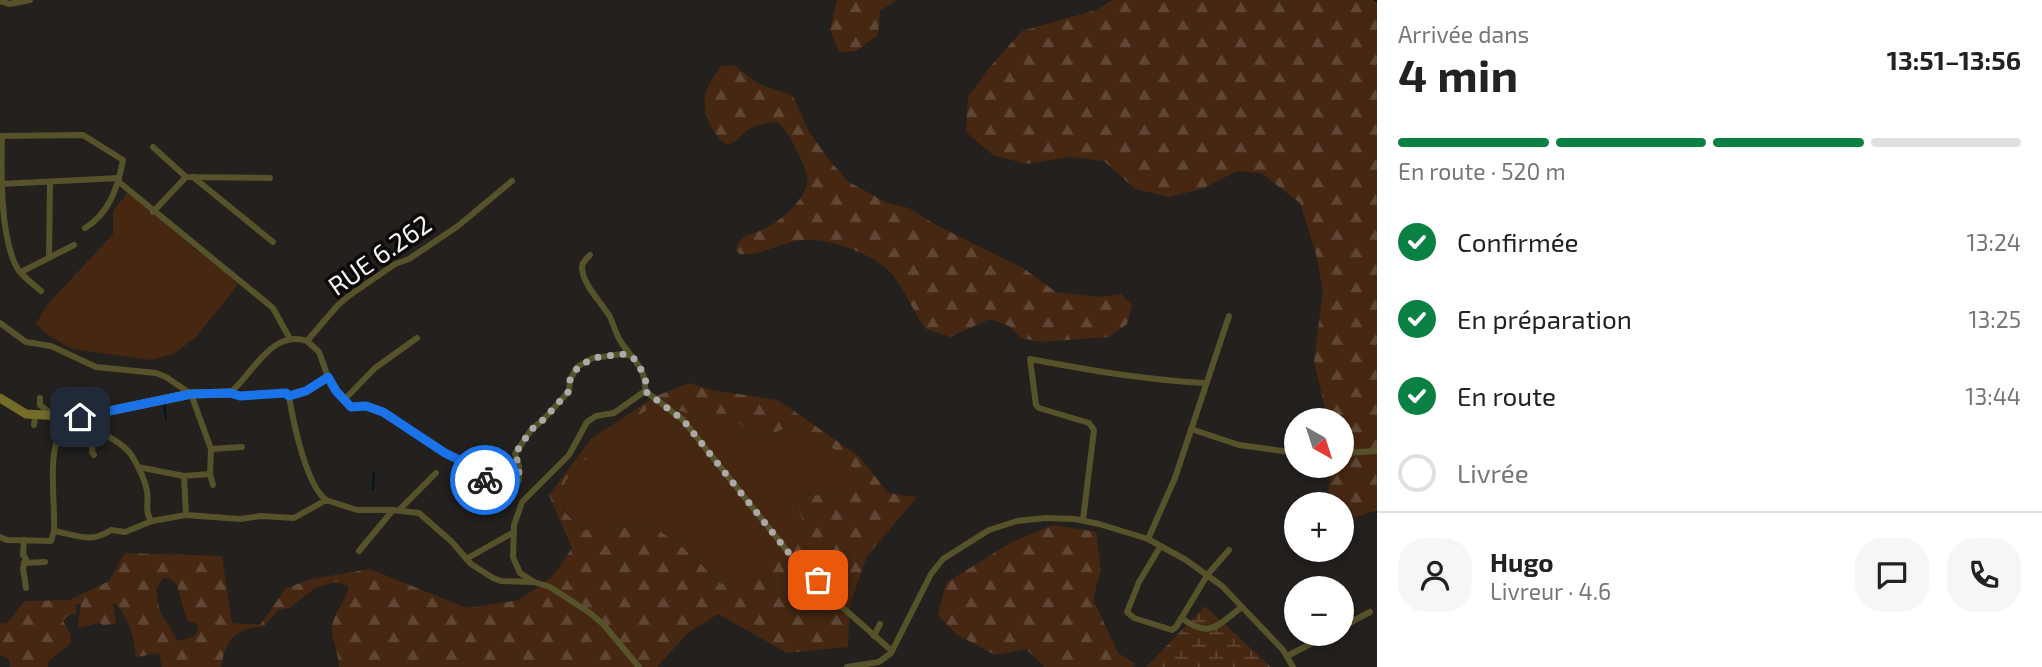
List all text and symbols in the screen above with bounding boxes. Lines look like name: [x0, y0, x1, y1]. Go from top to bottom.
text: Arrivée dans: [1398, 20, 1529, 48]
text: 13:51–13:56: [1887, 44, 2021, 75]
text: 4 min: [1398, 46, 1518, 101]
text: En route · 520 m: [1398, 157, 1566, 185]
street label: RUE 6.262: [322, 207, 436, 301]
icon: check: [1398, 223, 1436, 261]
text: Confirmée: [1457, 226, 1579, 257]
text: 13:24: [1967, 228, 2021, 256]
icon: check: [1398, 300, 1436, 338]
text: En préparation: [1457, 303, 1632, 334]
text: 13:25: [1968, 305, 2021, 333]
icon: check: [1398, 377, 1436, 415]
text: En route: [1457, 380, 1556, 411]
text: 13:44: [1965, 382, 2021, 410]
pin: [50, 387, 110, 447]
icon: home: [61, 398, 99, 436]
north arrow: [1284, 408, 1354, 478]
map controls: [1284, 408, 1354, 646]
courier: [450, 445, 520, 515]
text: Livrée: [1457, 457, 1529, 488]
icon: bike: [466, 461, 504, 499]
button: +: [1284, 492, 1354, 562]
button: person: [1398, 538, 1472, 612]
button: chat: [1855, 538, 1929, 612]
button: phone: [1947, 538, 2021, 612]
text: Hugo: [1490, 546, 1554, 577]
pin: [788, 550, 848, 610]
icon: bag: [799, 561, 837, 599]
button: −: [1284, 576, 1354, 646]
text: Livreur · 4.6: [1490, 577, 1611, 605]

